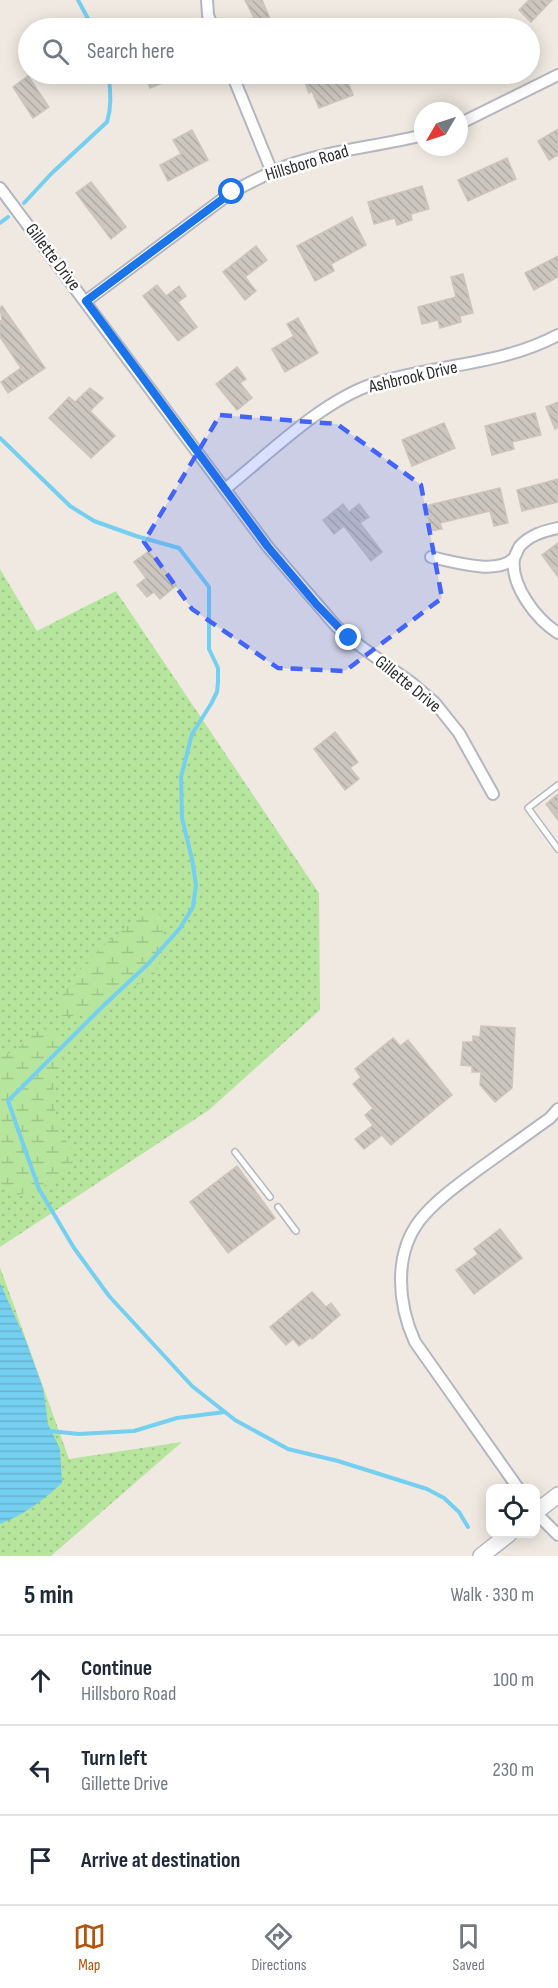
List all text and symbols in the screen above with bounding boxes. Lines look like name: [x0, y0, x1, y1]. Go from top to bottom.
search box: [18, 18, 540, 84]
icon: search: [39, 35, 72, 68]
text: Search here: [87, 38, 174, 65]
north arrow: [414, 102, 468, 156]
street label: Hillsboro Road: [263, 140, 351, 186]
route start: [218, 178, 244, 204]
street label: Gillette Drive: [21, 219, 85, 295]
street label: Ashbrook Drive: [366, 357, 459, 398]
route end: [335, 624, 361, 650]
street label: Gillette Drive: [371, 651, 445, 717]
map controls: [486, 1484, 540, 1538]
button: locate: [486, 1484, 540, 1538]
text: 5 min: [24, 1580, 74, 1611]
text: Walk · 330 m: [450, 1583, 534, 1607]
text: Continue: [81, 1655, 152, 1682]
icon: ahead: [24, 1664, 57, 1697]
text: 100 m: [493, 1668, 534, 1692]
text: Hillsboro Road: [81, 1682, 176, 1706]
text: Turn left: [81, 1745, 147, 1772]
icon: left: [24, 1754, 57, 1787]
text: 230 m: [492, 1758, 534, 1782]
text: Gillette Drive: [81, 1772, 168, 1796]
icon: arrive: [24, 1844, 57, 1877]
text: Arrive at destination: [81, 1847, 240, 1874]
tab: Map: [73, 1920, 106, 1975]
tab: Directions: [251, 1920, 307, 1975]
tab: Saved: [452, 1920, 485, 1975]

